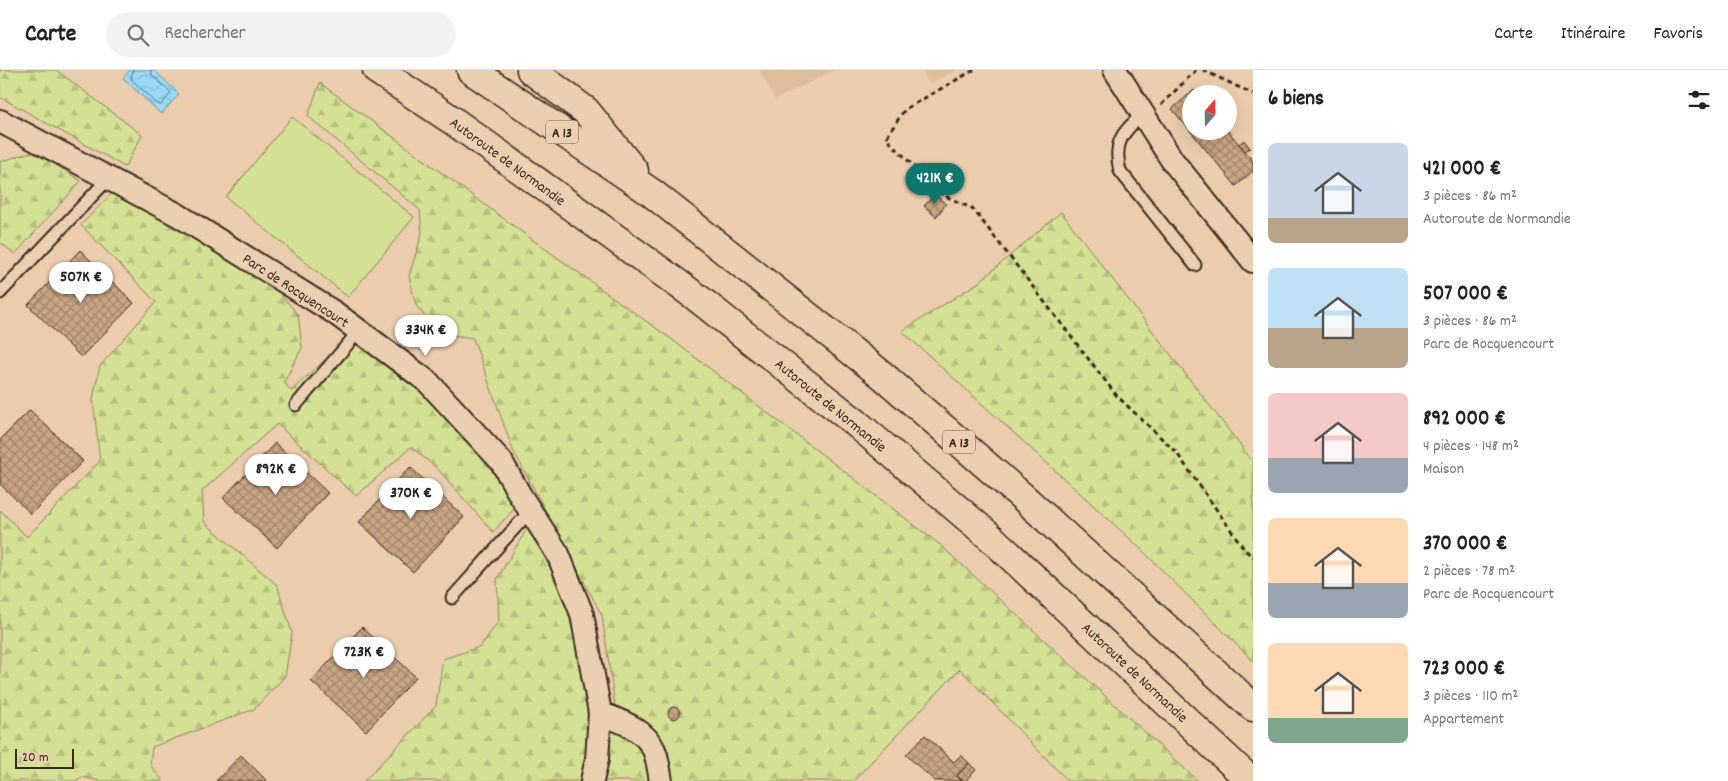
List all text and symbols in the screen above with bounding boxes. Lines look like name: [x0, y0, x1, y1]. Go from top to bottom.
search box: [106, 12, 456, 57]
text: Carte: [25, 18, 76, 52]
icon: search: [124, 21, 152, 49]
text: Rechercher: [164, 21, 246, 48]
text: Carte: [1494, 22, 1533, 47]
text: Itinéraire: [1561, 22, 1625, 47]
text: Favoris: [1653, 22, 1703, 47]
north arrow: [1182, 85, 1238, 140]
map controls: [1182, 85, 1237, 140]
text: 6 biens: [1268, 85, 1324, 115]
icon: filters: [1685, 86, 1713, 114]
street label: Autoroute de Normandie: [444, 113, 570, 212]
road number: A 13: [546, 121, 578, 144]
text: 421 000 €: [1423, 155, 1501, 185]
pin: 421K €: [894, 162, 976, 205]
icon: home: [1308, 163, 1368, 223]
text: 421K €: [916, 167, 954, 190]
text: 3 pièces · 86 m²: [1423, 185, 1517, 208]
text: Autoroute de Normandie: [1423, 208, 1571, 231]
street label: Parc de Rocquencourt: [237, 249, 353, 335]
pin: 507K €: [40, 262, 122, 304]
text: 507K €: [60, 266, 102, 289]
text: 507 000 €: [1423, 280, 1508, 310]
icon: home: [1308, 288, 1368, 348]
text: 3 pièces · 86 m²: [1423, 310, 1517, 333]
pin: 334K €: [385, 314, 467, 357]
text: 334K €: [406, 319, 446, 342]
text: Parc de Rocquencourt: [1423, 333, 1554, 356]
street label: Autoroute de Normandie: [769, 354, 891, 459]
text: 892 000 €: [1423, 405, 1506, 435]
icon: home: [1308, 413, 1368, 473]
road number: A 13: [943, 431, 975, 454]
text: 4 pièces · 148 m²: [1423, 435, 1519, 458]
pin: 892K €: [235, 454, 317, 496]
text: 892K €: [256, 458, 296, 481]
text: Maison: [1423, 458, 1464, 481]
pin: 370K €: [370, 478, 452, 520]
text: 370K €: [390, 482, 432, 505]
text: 370 000 €: [1423, 530, 1507, 560]
icon: home: [1308, 538, 1368, 598]
text: 2 pièces · 78 m²: [1423, 560, 1515, 583]
text: Parc de Rocquencourt: [1423, 583, 1554, 606]
street label: Autoroute de Normandie: [1075, 618, 1192, 729]
pin: 723K €: [323, 636, 405, 679]
text: 723K €: [344, 641, 384, 664]
text: 723 000 €: [1423, 655, 1505, 685]
icon: home: [1308, 663, 1368, 723]
text: 3 pièces · 110 m²: [1423, 685, 1518, 708]
text: Appartement: [1423, 708, 1504, 731]
scale bar: [15, 746, 74, 769]
text: 20 m: [22, 748, 49, 768]

